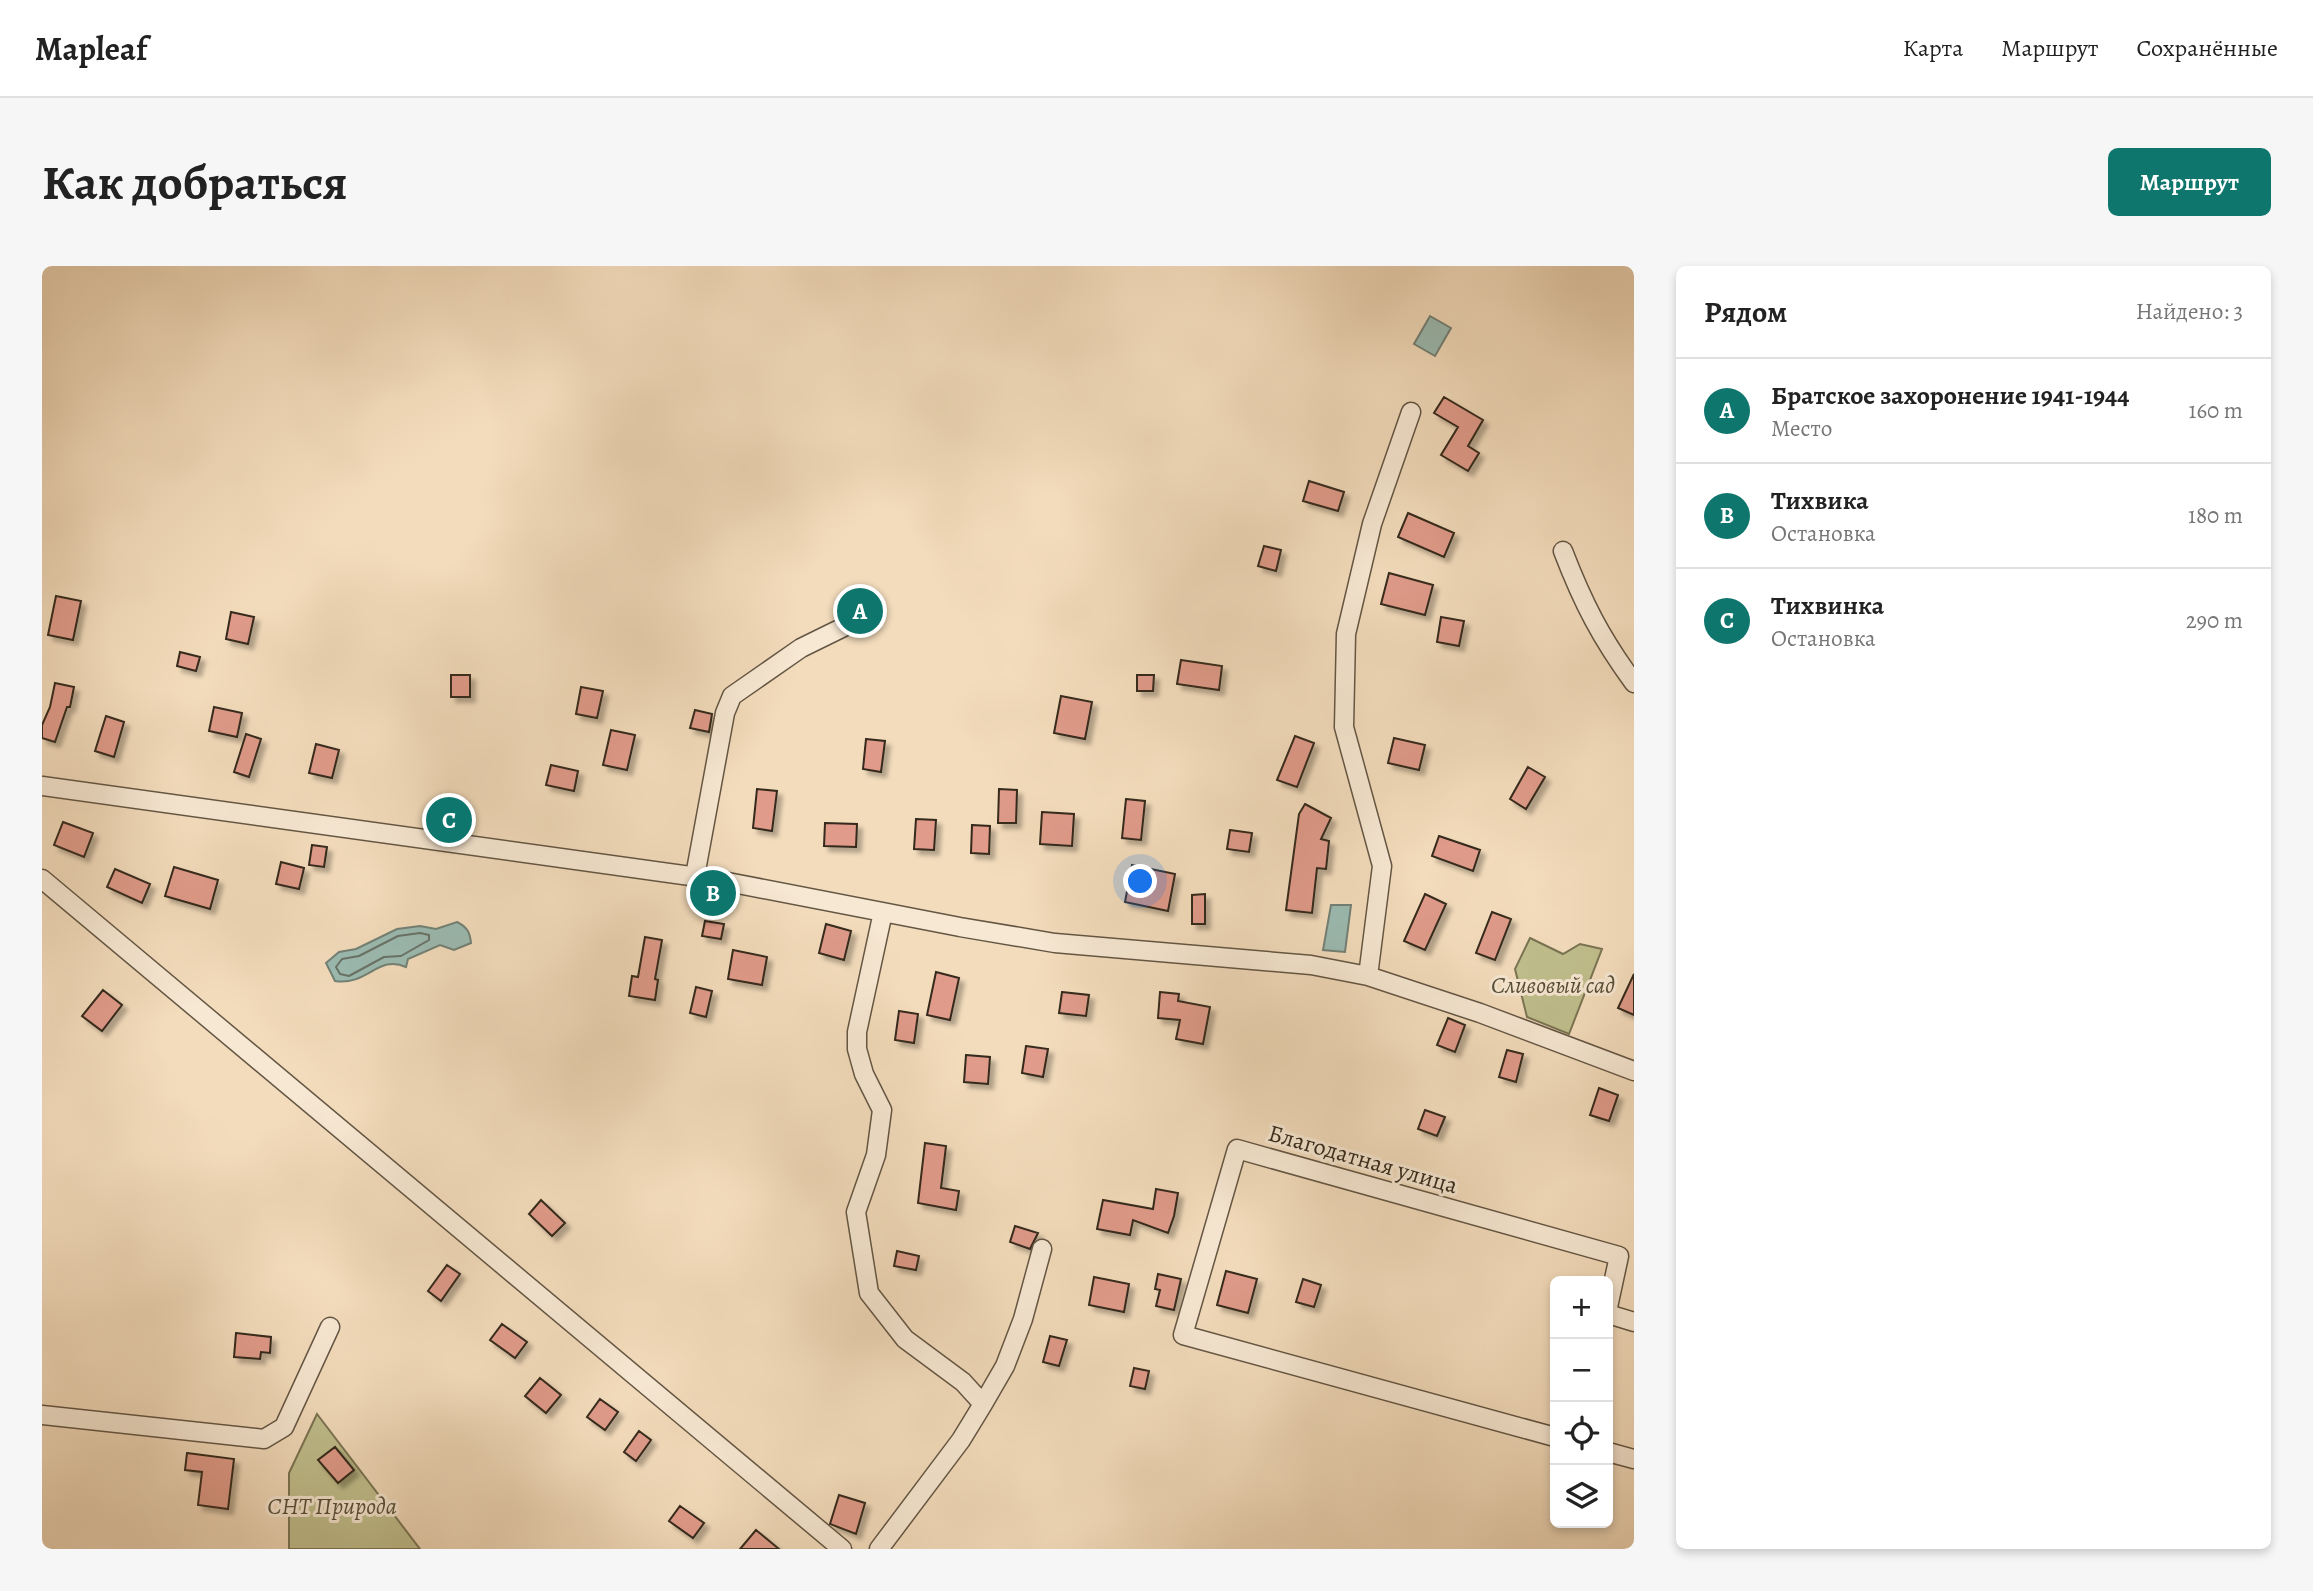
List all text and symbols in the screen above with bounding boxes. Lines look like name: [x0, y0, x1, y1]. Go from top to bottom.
text: Mapleaf: [35, 26, 147, 71]
text: Карта: [1903, 32, 1963, 64]
text: Маршрут: [2001, 32, 2099, 64]
text: Сохранённые: [2137, 32, 2278, 64]
button: Маршрут: [2108, 148, 2271, 216]
text: Как добраться: [42, 149, 348, 216]
text: Рядом: [1704, 292, 1787, 332]
text: Найдено: 3: [2136, 296, 2243, 327]
text: Братское захоронение 1941-1944: [1771, 378, 2129, 413]
text: A: [1720, 395, 1734, 426]
text: 160 m: [2189, 395, 2243, 426]
text: Место: [1771, 413, 1832, 444]
text: Тихвика: [1771, 483, 1869, 518]
text: B: [1720, 500, 1734, 531]
text: 180 m: [2188, 500, 2243, 531]
text: Остановка: [1771, 518, 1876, 549]
pin: A: [837, 585, 883, 637]
text: Тихвинка: [1771, 588, 1884, 623]
text: C: [1720, 605, 1734, 636]
text: 290 m: [2186, 605, 2243, 636]
text: Остановка: [1771, 623, 1876, 654]
pin: C: [426, 794, 472, 846]
your location: [1123, 864, 1157, 898]
pin: B: [690, 867, 736, 919]
park label: Сливовый сад: [1491, 969, 1615, 1001]
street label: Благодатная улица: [1265, 1117, 1461, 1201]
map controls: [1550, 1276, 1613, 1528]
button: +: [1550, 1276, 1613, 1339]
button: −: [1550, 1339, 1613, 1402]
button: locate: [1550, 1402, 1613, 1465]
button: layers: [1550, 1465, 1613, 1528]
park label: СНТ Природа: [267, 1490, 397, 1522]

